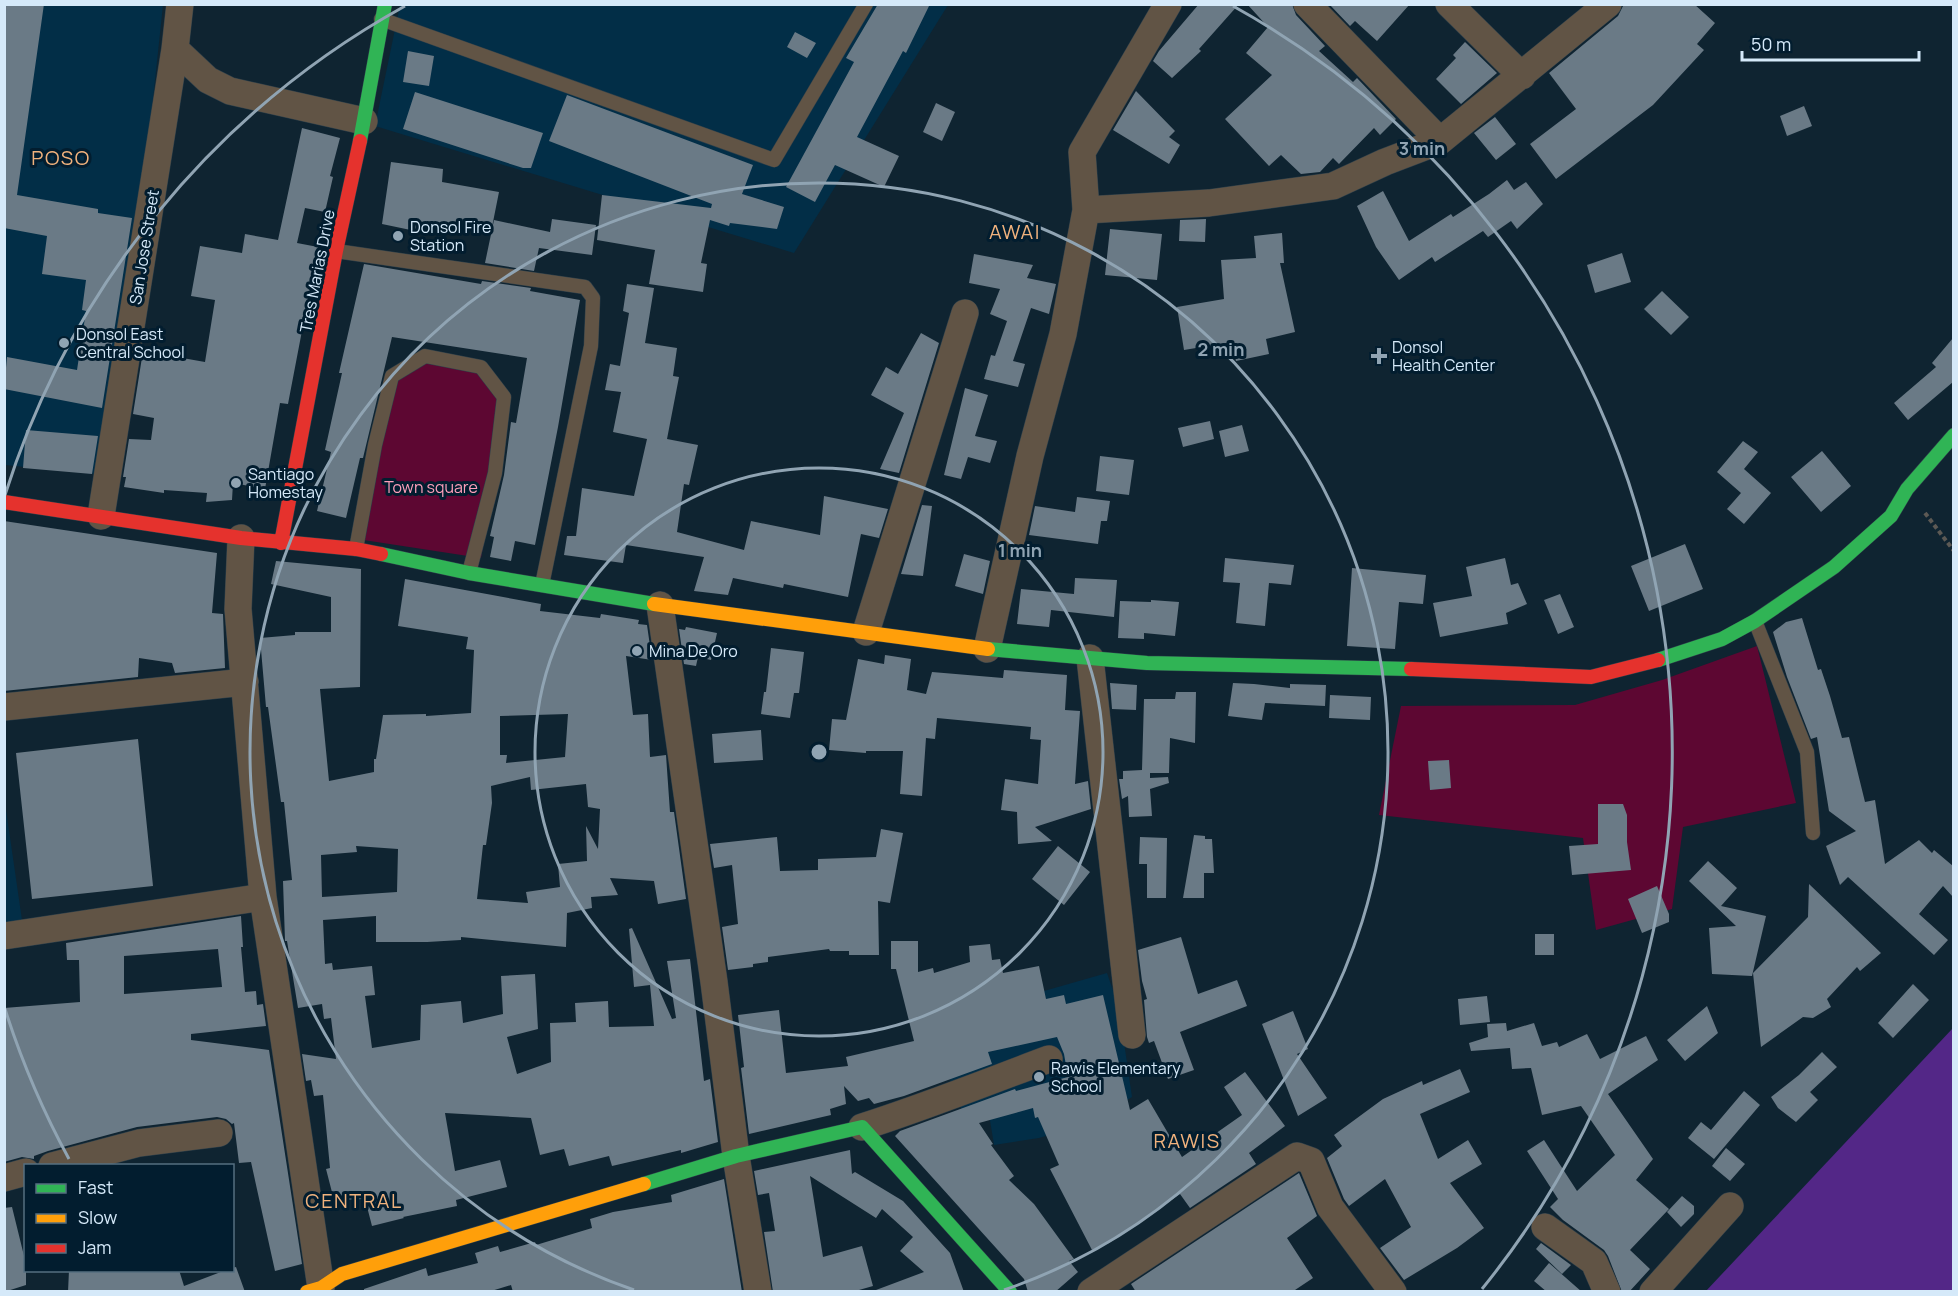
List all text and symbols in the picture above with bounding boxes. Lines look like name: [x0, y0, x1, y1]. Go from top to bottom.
scale bar: [1742, 24, 1919, 62]
text: 50 m: [1751, 32, 1791, 56]
text: 3 min: [1399, 136, 1445, 160]
district label: POSO: [31, 144, 91, 171]
street label: San Jose Street: [124, 188, 164, 306]
street label: Tres Marias Drive: [294, 208, 340, 334]
place label: Donsol Fire Station: [410, 216, 491, 256]
district label: AWAI: [989, 218, 1041, 245]
marker: Donsol Fire Station: [391, 229, 405, 243]
place label: Donsol East Central School: [76, 323, 185, 363]
marker: Donsol East Central School: [57, 336, 71, 350]
place label: Donsol Health Center: [1392, 336, 1495, 376]
text: 2 min: [1198, 337, 1244, 361]
marker: Donsol Health Center: [1370, 347, 1388, 365]
place label: Santiago Homestay: [248, 463, 323, 503]
marker: Santiago Homestay: [229, 476, 243, 490]
park label: Town square: [384, 476, 478, 498]
text: 1 min: [998, 538, 1042, 562]
place label: Mina De Oro: [649, 640, 738, 662]
marker: Mina De Oro: [630, 644, 644, 658]
centre of rings: [809, 742, 829, 762]
place label: Rawis Elementary School: [1051, 1057, 1181, 1097]
marker: Rawis Elementary School: [1032, 1070, 1046, 1084]
district label: RAWIS: [1153, 1127, 1221, 1154]
legend: [24, 1164, 234, 1272]
text: Fast: [78, 1175, 113, 1199]
district label: CENTRAL: [305, 1187, 403, 1214]
text: Slow: [78, 1205, 118, 1229]
text: Jam: [78, 1235, 112, 1259]

